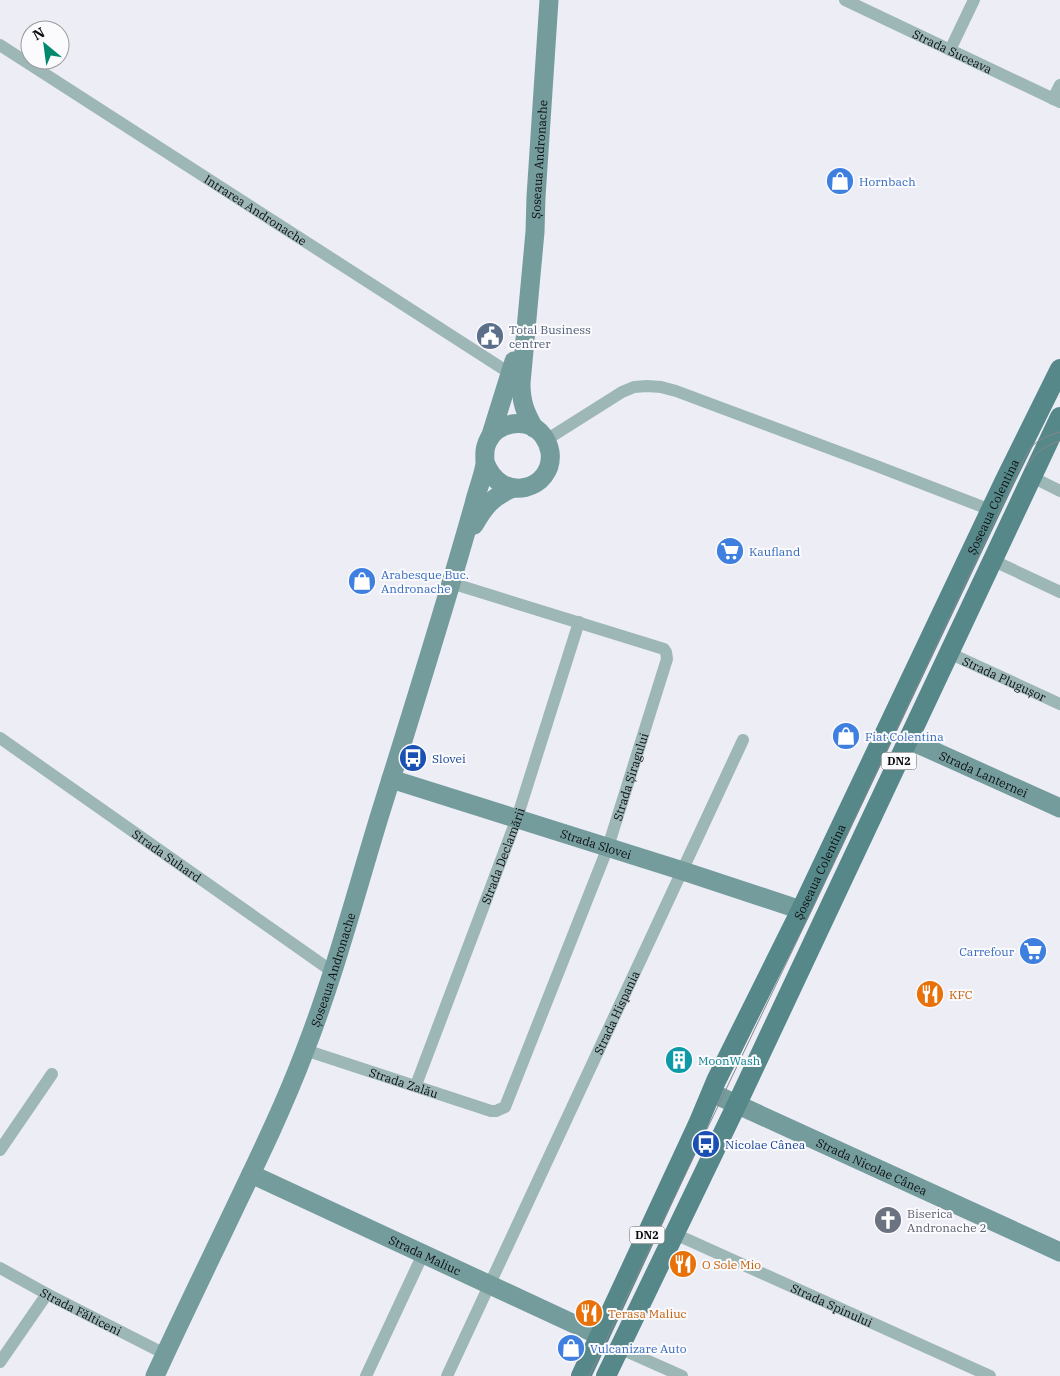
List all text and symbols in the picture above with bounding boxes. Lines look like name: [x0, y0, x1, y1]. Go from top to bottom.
north arrow: [20, 20, 70, 70]
text: N: [29, 23, 48, 44]
street label: Strada Suceava: [910, 26, 995, 76]
street label: Șoseaua Andronache: [528, 99, 550, 219]
shop icon: Hornbach: [825, 166, 855, 196]
street label: Intrarea Andronache: [202, 171, 310, 248]
place label: Hornbach: [859, 174, 916, 189]
public building icon: Total Business centrer: [475, 321, 505, 351]
place label: Total Business centrer: [509, 322, 591, 351]
street label: Șoseaua Colentina: [963, 456, 1022, 557]
supermarket icon: Kaufland: [715, 536, 745, 566]
place label: Kaufland: [749, 544, 800, 559]
shop icon: Arabesque Buc. Andronache: [347, 566, 377, 596]
place label: Arabesque Buc. Andronache: [381, 567, 469, 596]
street label: Strada Plugușor: [960, 653, 1049, 704]
shop icon: Fiat Colentina: [831, 721, 861, 751]
place label: Fiat Colentina: [865, 729, 944, 744]
street label: Strada Șiragului: [609, 731, 651, 822]
bus stop icon: Slovei: [398, 743, 428, 773]
street label: Strada Lanternei: [937, 747, 1030, 800]
place label: Slovei: [432, 751, 466, 766]
road number: DN2: [882, 752, 916, 769]
street label: Strada Declamării: [478, 805, 527, 906]
street label: Șoseaua Colentina: [790, 821, 849, 922]
street label: Strada Slovei: [559, 825, 634, 862]
street label: Strada Suhard: [129, 826, 204, 885]
street label: Șoseaua Andronache: [307, 911, 358, 1029]
supermarket icon: Carrefour: [1018, 936, 1048, 966]
place label: Carrefour: [959, 944, 1015, 959]
street label: Strada Hispania: [590, 968, 642, 1057]
restaurant icon: KFC: [915, 979, 945, 1009]
place label: KFC: [949, 987, 973, 1002]
building icon: MoonWash: [664, 1045, 694, 1075]
place label: MoonWash: [698, 1053, 761, 1068]
street label: Strada Zalău: [367, 1064, 441, 1101]
bus stop icon: Nicolae Cânea: [691, 1129, 721, 1159]
street label: Strada Nicolae Cânea: [814, 1134, 930, 1198]
place label: Nicolae Cânea: [725, 1137, 806, 1152]
church icon: Biserica Andronache 2: [873, 1205, 903, 1235]
place label: Biserica Andronache 2: [907, 1206, 987, 1235]
road number: DN2: [630, 1226, 664, 1244]
street label: Strada Maliuc: [387, 1232, 464, 1278]
restaurant icon: O Sole Mio: [668, 1249, 698, 1279]
place label: O Sole Mio: [702, 1257, 761, 1272]
street label: Strada Spinului: [789, 1280, 875, 1330]
street label: Strada Fălticeni: [38, 1284, 124, 1338]
restaurant icon: Terasa Maliuc: [574, 1298, 604, 1328]
place label: Terasa Maliuc: [608, 1306, 687, 1321]
shop icon: Vulcanizare Auto: [556, 1333, 586, 1363]
place label: Vulcanizare Auto: [590, 1341, 687, 1356]

